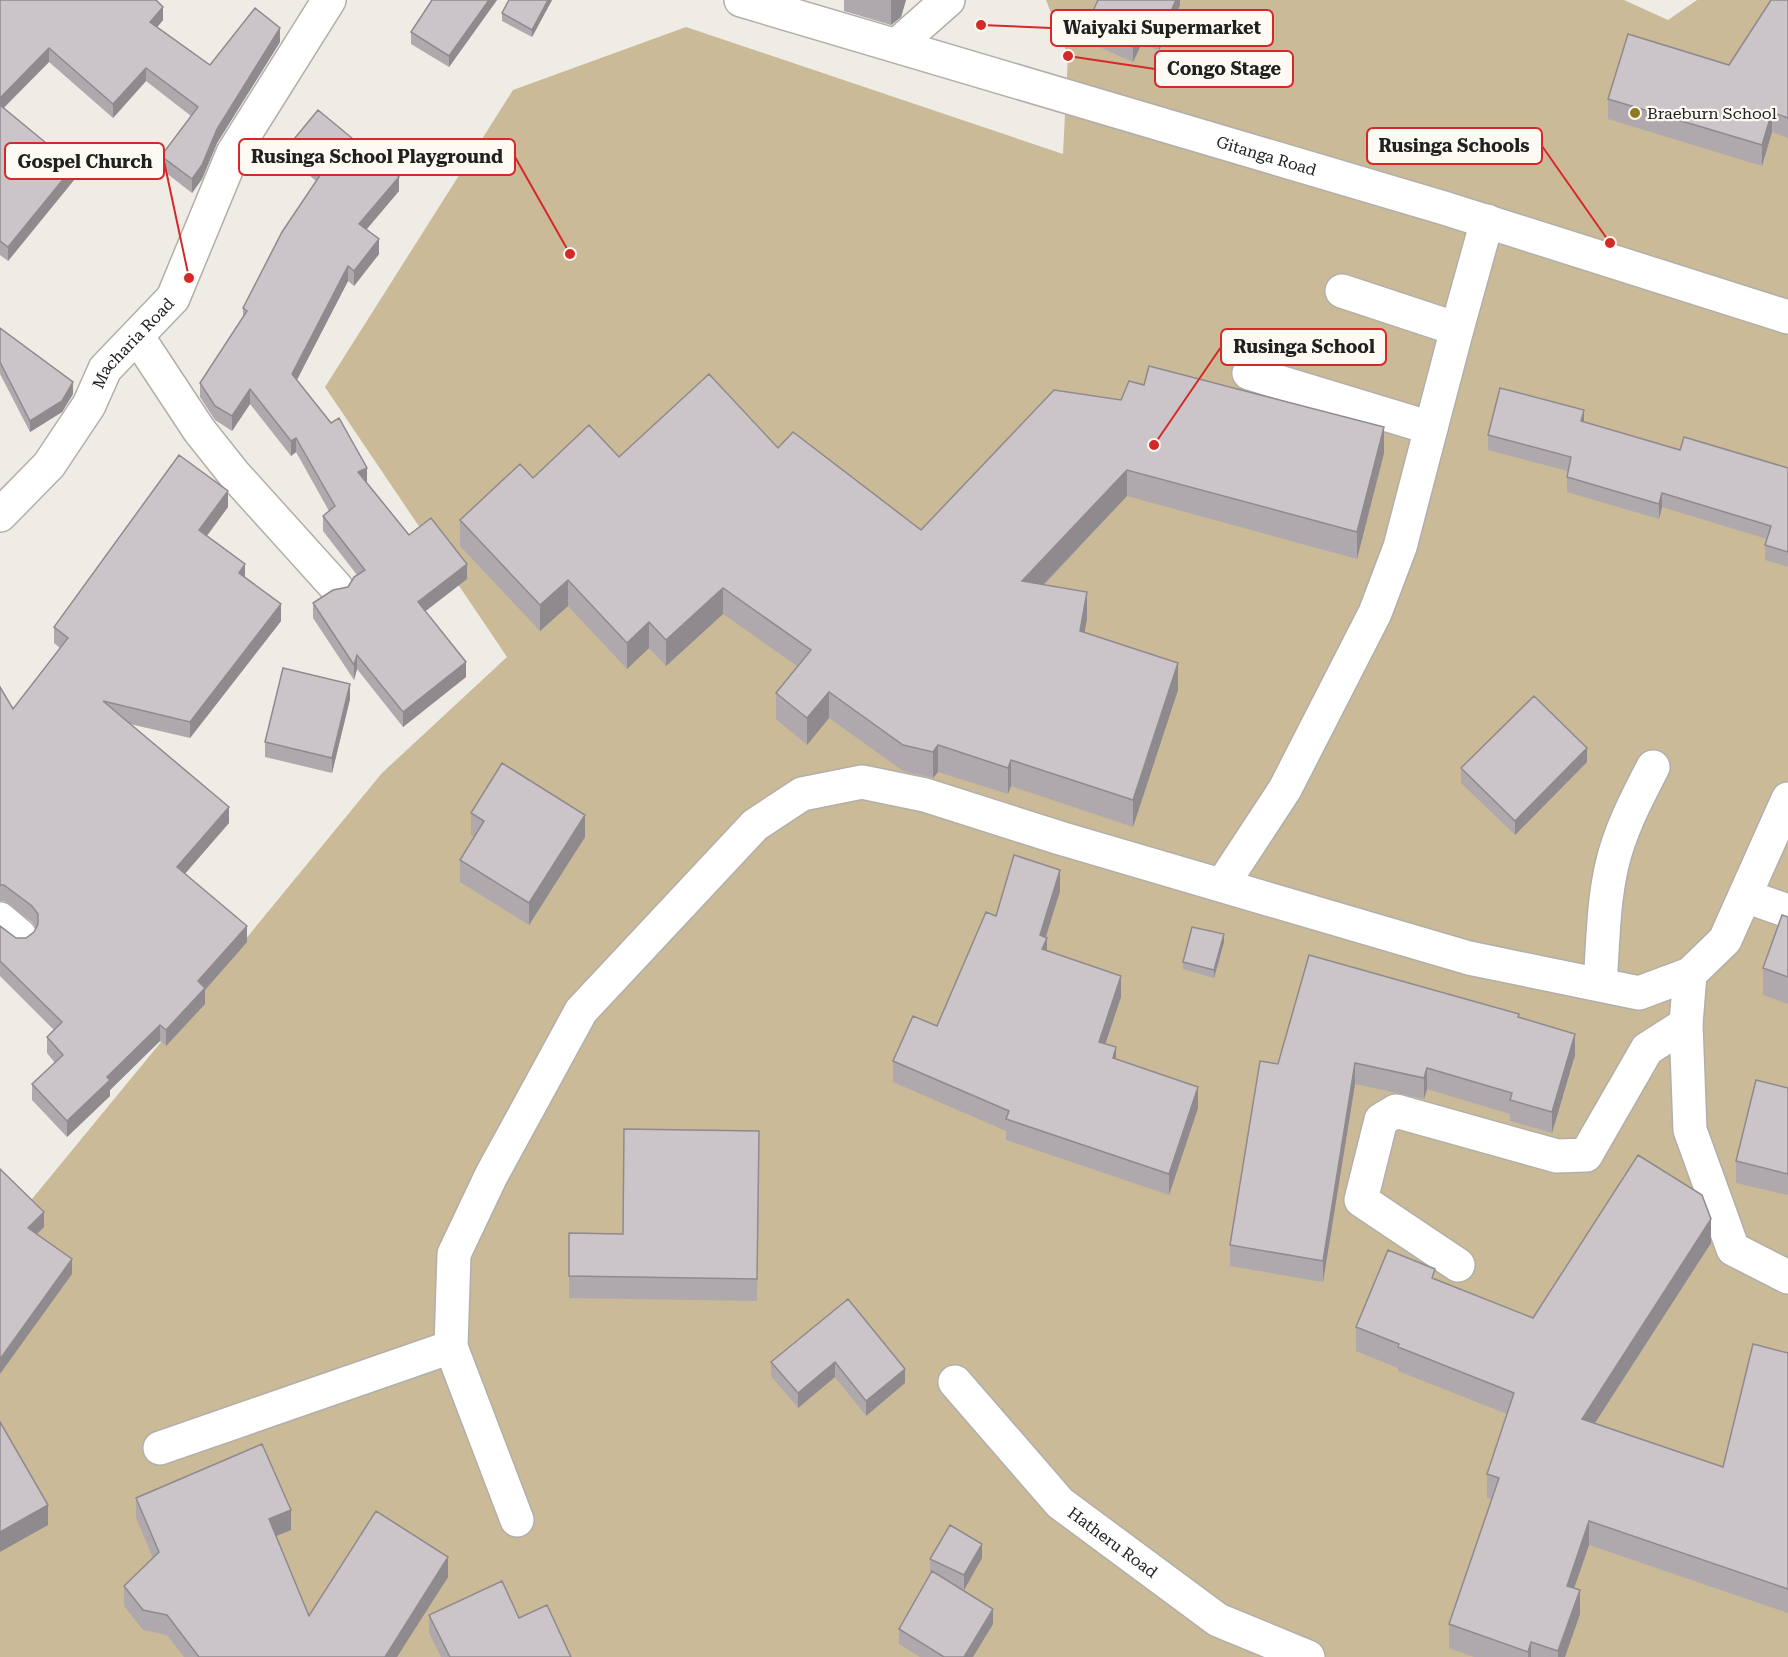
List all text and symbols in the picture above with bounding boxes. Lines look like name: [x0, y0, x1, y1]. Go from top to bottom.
callout: Waiyaki Supermarket: [1051, 10, 1273, 46]
text: Waiyaki Supermarket: [1063, 17, 1261, 38]
callout: Congo Stage: [1155, 51, 1293, 87]
text: Congo Stage: [1167, 58, 1282, 79]
place label: Braeburn School: [1647, 104, 1777, 123]
marker: Braeburn School: [1628, 106, 1642, 120]
callout: Rusinga Schools: [1367, 128, 1542, 164]
street label: Gitanga Road: [1214, 132, 1319, 180]
text: Rusinga Schools: [1378, 135, 1530, 156]
callout: Rusinga School Playground: [239, 139, 515, 175]
callout: Gospel Church: [5, 143, 164, 179]
text: Rusinga School Playground: [251, 146, 503, 167]
text: Gospel Church: [17, 151, 153, 172]
street label: Macharia Road: [89, 294, 178, 392]
callout: Rusinga School: [1221, 329, 1386, 365]
text: Rusinga School: [1233, 336, 1375, 357]
street label: Hatheru Road: [1064, 1503, 1161, 1582]

